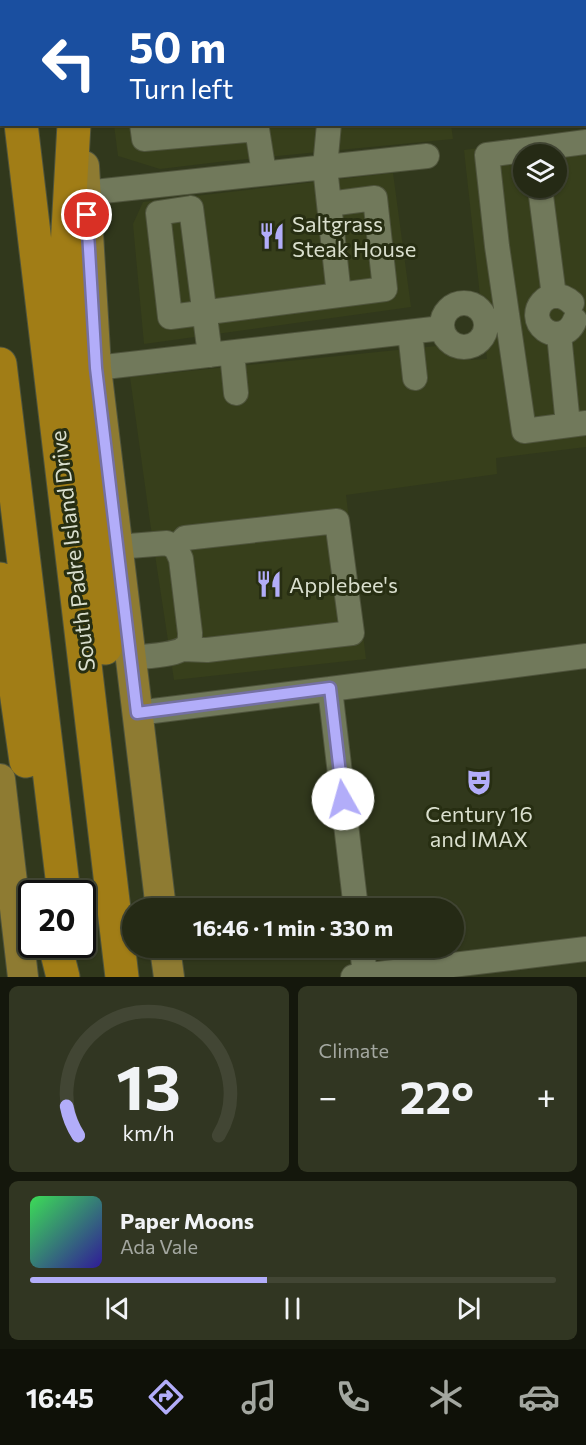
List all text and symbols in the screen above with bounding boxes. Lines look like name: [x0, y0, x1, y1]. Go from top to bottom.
text: 50 m: [129, 20, 226, 72]
icon: left: [30, 24, 108, 102]
text: Turn left: [129, 72, 233, 105]
map controls: [513, 144, 567, 198]
button: layers: [513, 144, 567, 198]
pin: [61, 189, 112, 240]
icon: arrive: [70, 198, 103, 231]
place label: Saltgrass Steak House: [292, 210, 416, 262]
restaurant icon: Saltgrass Steak House: [257, 221, 287, 251]
street label: South Padre Island Drive: [44, 429, 100, 673]
restaurant icon: Applebee's: [254, 569, 284, 599]
place label: Applebee's: [289, 571, 398, 598]
position arrow: [311, 767, 375, 831]
theatre icon: Century 16 and IMAX: [464, 767, 494, 797]
place label: Century 16 and IMAX: [425, 800, 533, 852]
speed limit sign: 20: [18, 880, 96, 958]
text: 16:46 · 1 min · 330 m: [193, 914, 393, 941]
text: Climate: [319, 1038, 389, 1062]
text: 13: [116, 1047, 181, 1123]
text: 22°: [400, 1068, 474, 1123]
text: −: [319, 1075, 337, 1116]
text: +: [537, 1075, 556, 1116]
text: km/h: [123, 1119, 175, 1145]
text: Paper Moons: [120, 1207, 254, 1234]
text: Ada Vale: [120, 1234, 198, 1258]
icon: previous: [101, 1292, 134, 1325]
icon: pause: [276, 1292, 309, 1325]
icon: next: [452, 1292, 485, 1325]
icon: directions: [145, 1376, 187, 1418]
icon: music: [238, 1376, 280, 1418]
icon: phone: [332, 1376, 374, 1418]
icon: climate: [425, 1376, 467, 1418]
icon: car: [518, 1376, 560, 1418]
text: 16:45: [26, 1381, 94, 1414]

